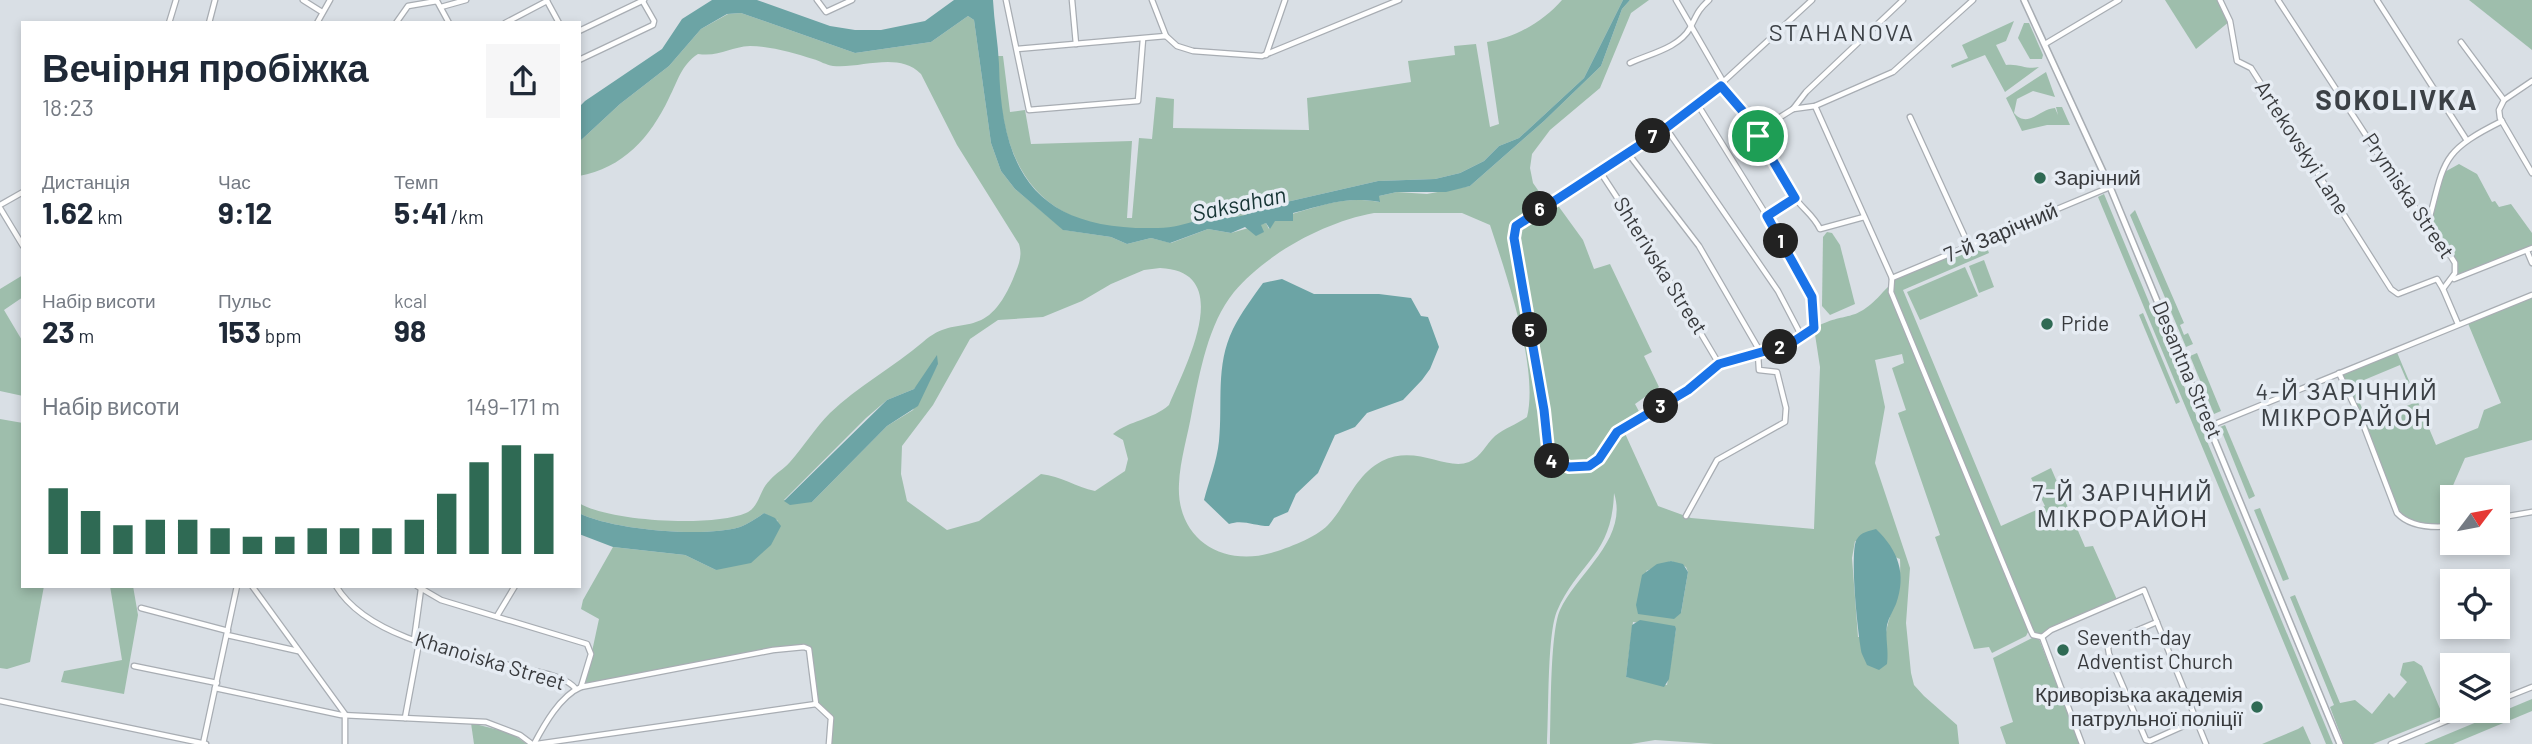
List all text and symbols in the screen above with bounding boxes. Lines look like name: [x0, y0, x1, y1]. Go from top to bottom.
district label: STAHANOVA: [1769, 17, 1915, 46]
text: Вечірня пробіжка: [42, 44, 369, 90]
button: share: [486, 44, 560, 118]
street label: Artekovskyi Lane: [2251, 76, 2356, 219]
district label: SOKOLIVKA: [2315, 82, 2479, 116]
text: 18:23: [42, 93, 94, 121]
pin: [1728, 106, 1788, 166]
icon: arrive: [1739, 117, 1777, 155]
pin: 7: [1636, 118, 1670, 154]
text: 7: [1648, 124, 1657, 147]
street label: Prymiska Street: [2358, 128, 2460, 263]
place label: Зарічний: [2054, 164, 2141, 189]
text: Дистанція: [42, 170, 130, 193]
text: Час: [218, 170, 251, 193]
text: Темп: [394, 170, 438, 193]
marker: Зарічний: [2032, 170, 2048, 186]
water label: Saksahan: [1189, 179, 1288, 227]
pin: 6: [1522, 192, 1558, 227]
street label: Shterivska Street: [1609, 192, 1714, 338]
text: 1.62: [42, 194, 94, 230]
text: 9:12: [218, 194, 272, 230]
text: 5:41: [394, 194, 447, 230]
text: 6: [1534, 197, 1545, 220]
street label: 7-й Зарічний: [1940, 197, 2061, 267]
text: km: [94, 205, 123, 228]
text: /km: [447, 205, 484, 228]
pin: 1: [1764, 224, 1798, 258]
text: 1: [1777, 229, 1784, 252]
text: Набір висоти: [42, 289, 156, 312]
text: Пульс: [218, 289, 271, 312]
text: kcal: [394, 289, 427, 312]
street label: Desantna Street: [2148, 297, 2229, 442]
place label: Pride: [2061, 310, 2109, 335]
text: 98: [394, 312, 426, 348]
pin: 5: [1512, 312, 1548, 348]
text: 23: [42, 313, 75, 349]
text: 153: [218, 313, 261, 349]
marker: Pride: [2039, 316, 2055, 332]
text: 5: [1524, 318, 1535, 341]
text: m: [75, 324, 94, 347]
text: bpm: [261, 324, 301, 347]
pin: 2: [1762, 330, 1798, 364]
text: 2: [1774, 335, 1785, 358]
district label: 4-Й ЗАРІЧНИЙ МІКРОРАЙОН: [2256, 377, 2438, 431]
pin: 3: [1644, 388, 1678, 424]
text: Набір висоти: [42, 392, 180, 420]
text: 149–171 m: [466, 392, 560, 420]
text: 3: [1655, 394, 1666, 417]
pin: 4: [1534, 444, 1570, 478]
text: 4: [1546, 449, 1557, 472]
district label: 7-Й ЗАРІЧНИЙ МІКРОРАЙОН: [2032, 478, 2214, 532]
north arrow: [2440, 485, 2510, 555]
map controls: [2440, 485, 2510, 723]
button: locate: [2440, 569, 2510, 639]
place label: Seventh-day Adventist Church: [2077, 624, 2233, 673]
street label: Khanoiska Street: [412, 625, 568, 694]
marker: Seventh-day Adventist Church: [2055, 642, 2071, 658]
button: layers: [2440, 653, 2510, 723]
place label: Криворізька академія патрульної поліції: [2035, 681, 2243, 730]
marker: Криворізька академія патрульної поліції: [2249, 699, 2265, 715]

